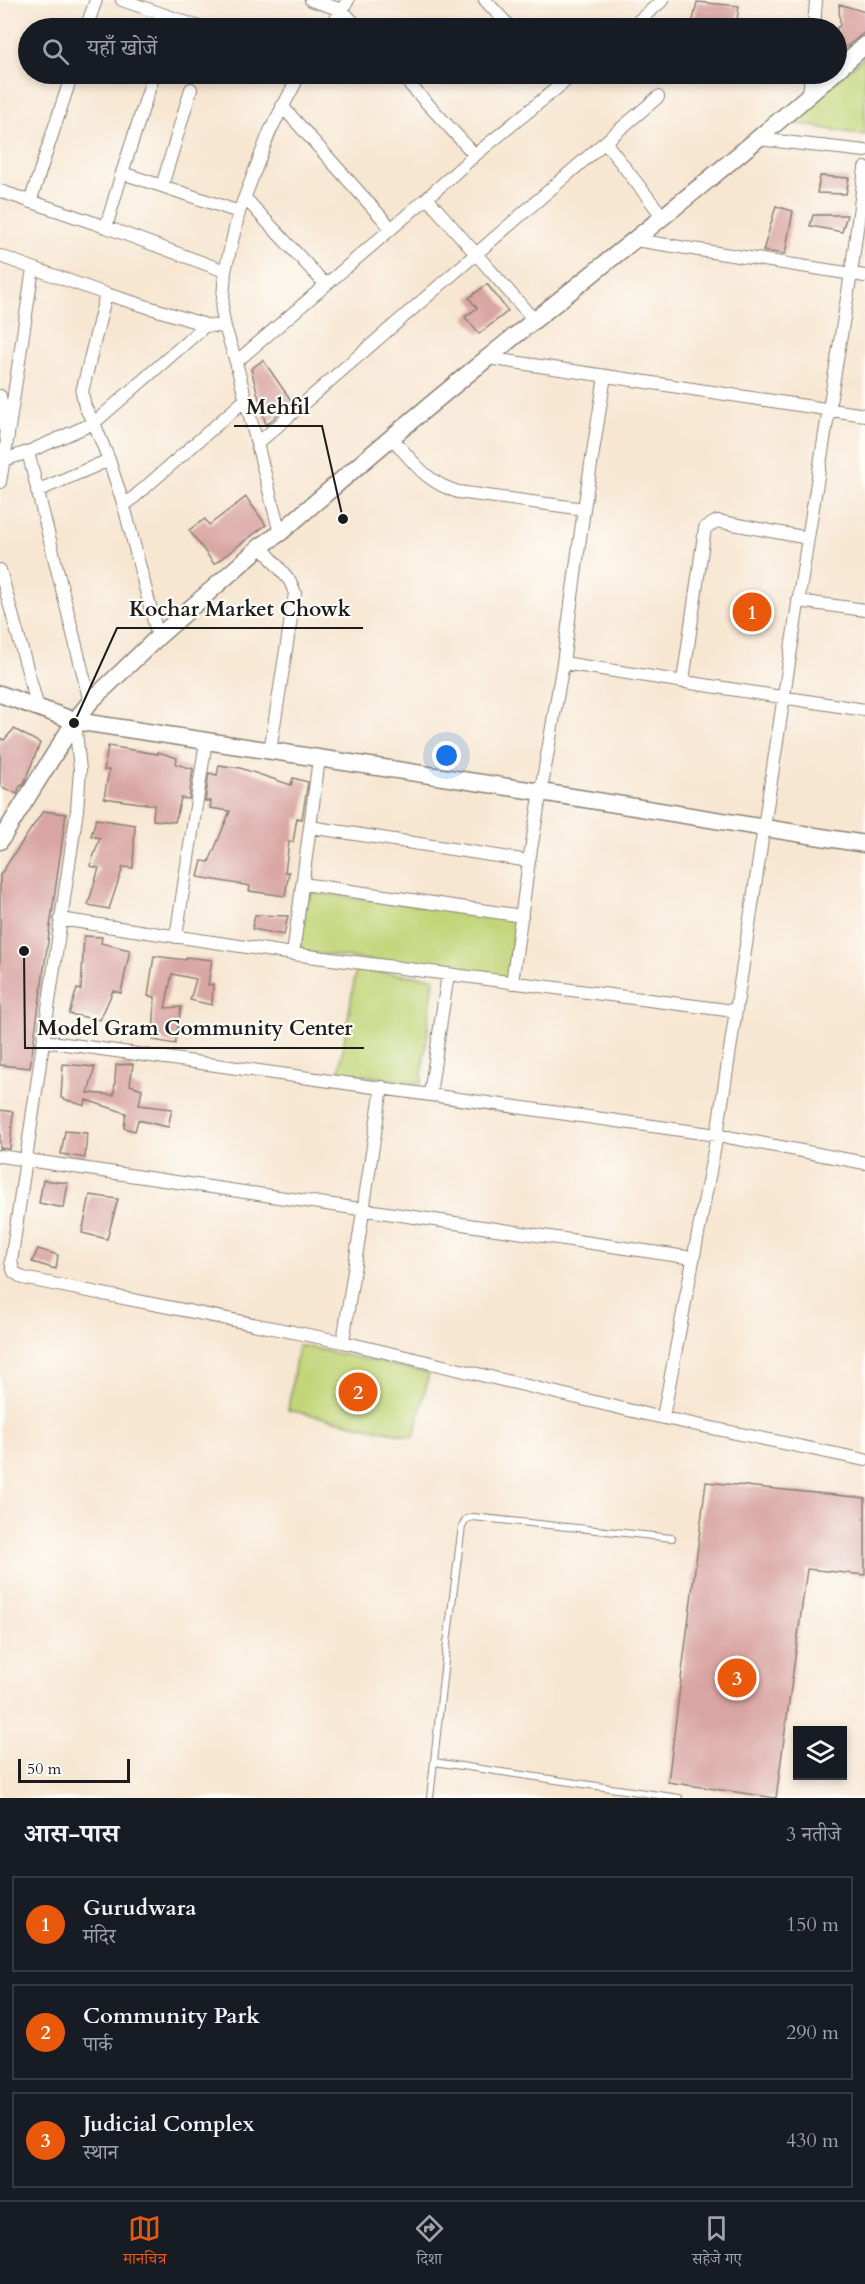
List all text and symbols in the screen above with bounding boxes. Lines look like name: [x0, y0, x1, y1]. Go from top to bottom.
search box: [18, 18, 847, 84]
text: यहाँ खोजें: [87, 33, 157, 63]
icon: search: [39, 35, 72, 68]
callout: Mehfil: [234, 387, 322, 426]
text: Mehfil: [246, 393, 310, 422]
callout: Kochar Market Chowk: [117, 589, 363, 628]
pin: 1: [732, 590, 771, 634]
text: Kochar Market Chowk: [129, 595, 351, 624]
your location: [432, 741, 461, 770]
callout: Model Gram Community Center: [25, 1009, 364, 1048]
text: Model Gram Community Center: [37, 1014, 353, 1043]
pin: 2: [338, 1370, 378, 1414]
pin: 3: [718, 1656, 756, 1700]
map controls: [793, 1726, 847, 1780]
button: layers: [793, 1726, 847, 1780]
scale bar: [18, 1756, 130, 1784]
text: 50 m: [27, 1758, 61, 1780]
text: आस-पास: [24, 1816, 119, 1851]
text: 3 नतीजे: [786, 1821, 841, 1848]
text: Gurudwara: [83, 1893, 197, 1923]
text: 1: [40, 1911, 51, 1938]
text: 150 m: [786, 1911, 839, 1938]
text: मंदिर: [83, 1923, 116, 1950]
text: Community Park: [83, 2001, 260, 2031]
text: 2: [40, 2019, 51, 2046]
text: 290 m: [786, 2019, 839, 2046]
text: पार्क: [83, 2031, 112, 2058]
text: Judicial Complex: [83, 2109, 255, 2139]
text: 3: [40, 2127, 51, 2154]
text: 430 m: [786, 2127, 839, 2154]
text: स्थान: [83, 2139, 118, 2166]
tab: मानचित्र: [123, 2212, 167, 2274]
tab: दिशा: [413, 2212, 446, 2274]
tab: सहेजे गए: [692, 2212, 742, 2274]

